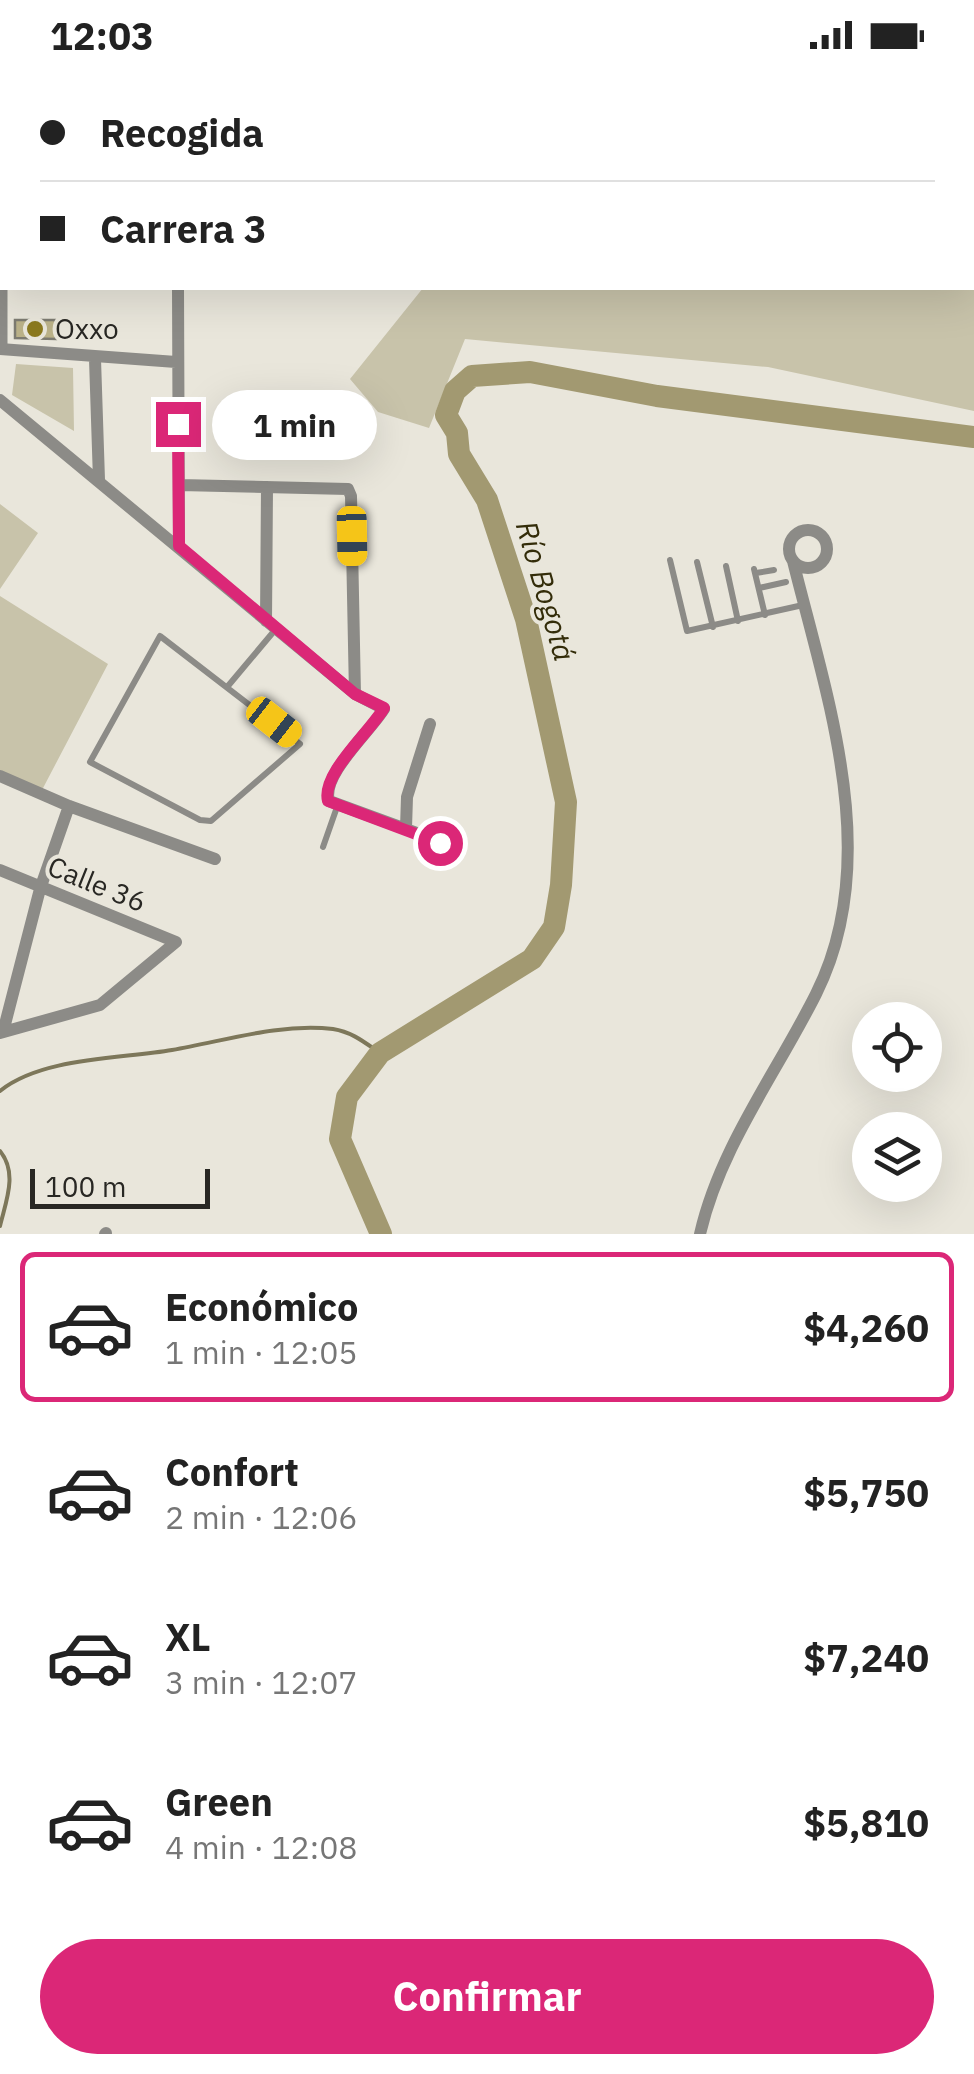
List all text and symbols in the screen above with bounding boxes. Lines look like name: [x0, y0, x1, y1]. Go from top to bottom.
text: 12:03: [50, 11, 154, 60]
text: Recogida: [100, 108, 264, 157]
text: Carrera 3: [100, 204, 266, 253]
place label: Oxxo: [55, 310, 119, 347]
marker: Oxxo: [24, 318, 46, 340]
callout: 1 min: [213, 389, 378, 459]
route end: [156, 402, 201, 447]
text: 1 min: [253, 404, 336, 446]
car: [336, 506, 368, 566]
water label: Río Bogotá: [508, 516, 585, 665]
car: [241, 692, 307, 752]
route start: [418, 821, 463, 866]
street label: Calle 36: [42, 847, 152, 920]
map controls: [852, 1002, 942, 1202]
button: locate: [852, 1002, 942, 1092]
button: layers: [852, 1112, 942, 1202]
scale bar: [30, 1164, 210, 1208]
text: 100 m: [45, 1168, 126, 1205]
icon: car: [45, 1282, 135, 1372]
text: Económico: [165, 1282, 358, 1331]
text: $4,260: [803, 1303, 929, 1352]
text: 1 min · 12:05: [165, 1331, 358, 1373]
icon: car: [45, 1447, 135, 1537]
text: Confort: [165, 1447, 299, 1496]
text: $5,750: [803, 1468, 929, 1517]
text: 2 min · 12:06: [165, 1496, 358, 1538]
icon: car: [45, 1612, 135, 1702]
text: XL: [165, 1612, 211, 1661]
text: $7,240: [803, 1633, 929, 1682]
text: 3 min · 12:07: [165, 1661, 358, 1703]
icon: car: [45, 1777, 135, 1867]
text: Green: [165, 1777, 273, 1826]
text: $5,810: [803, 1798, 929, 1847]
text: 4 min · 12:08: [165, 1826, 358, 1868]
button: Confirmar: [40, 1939, 934, 2054]

